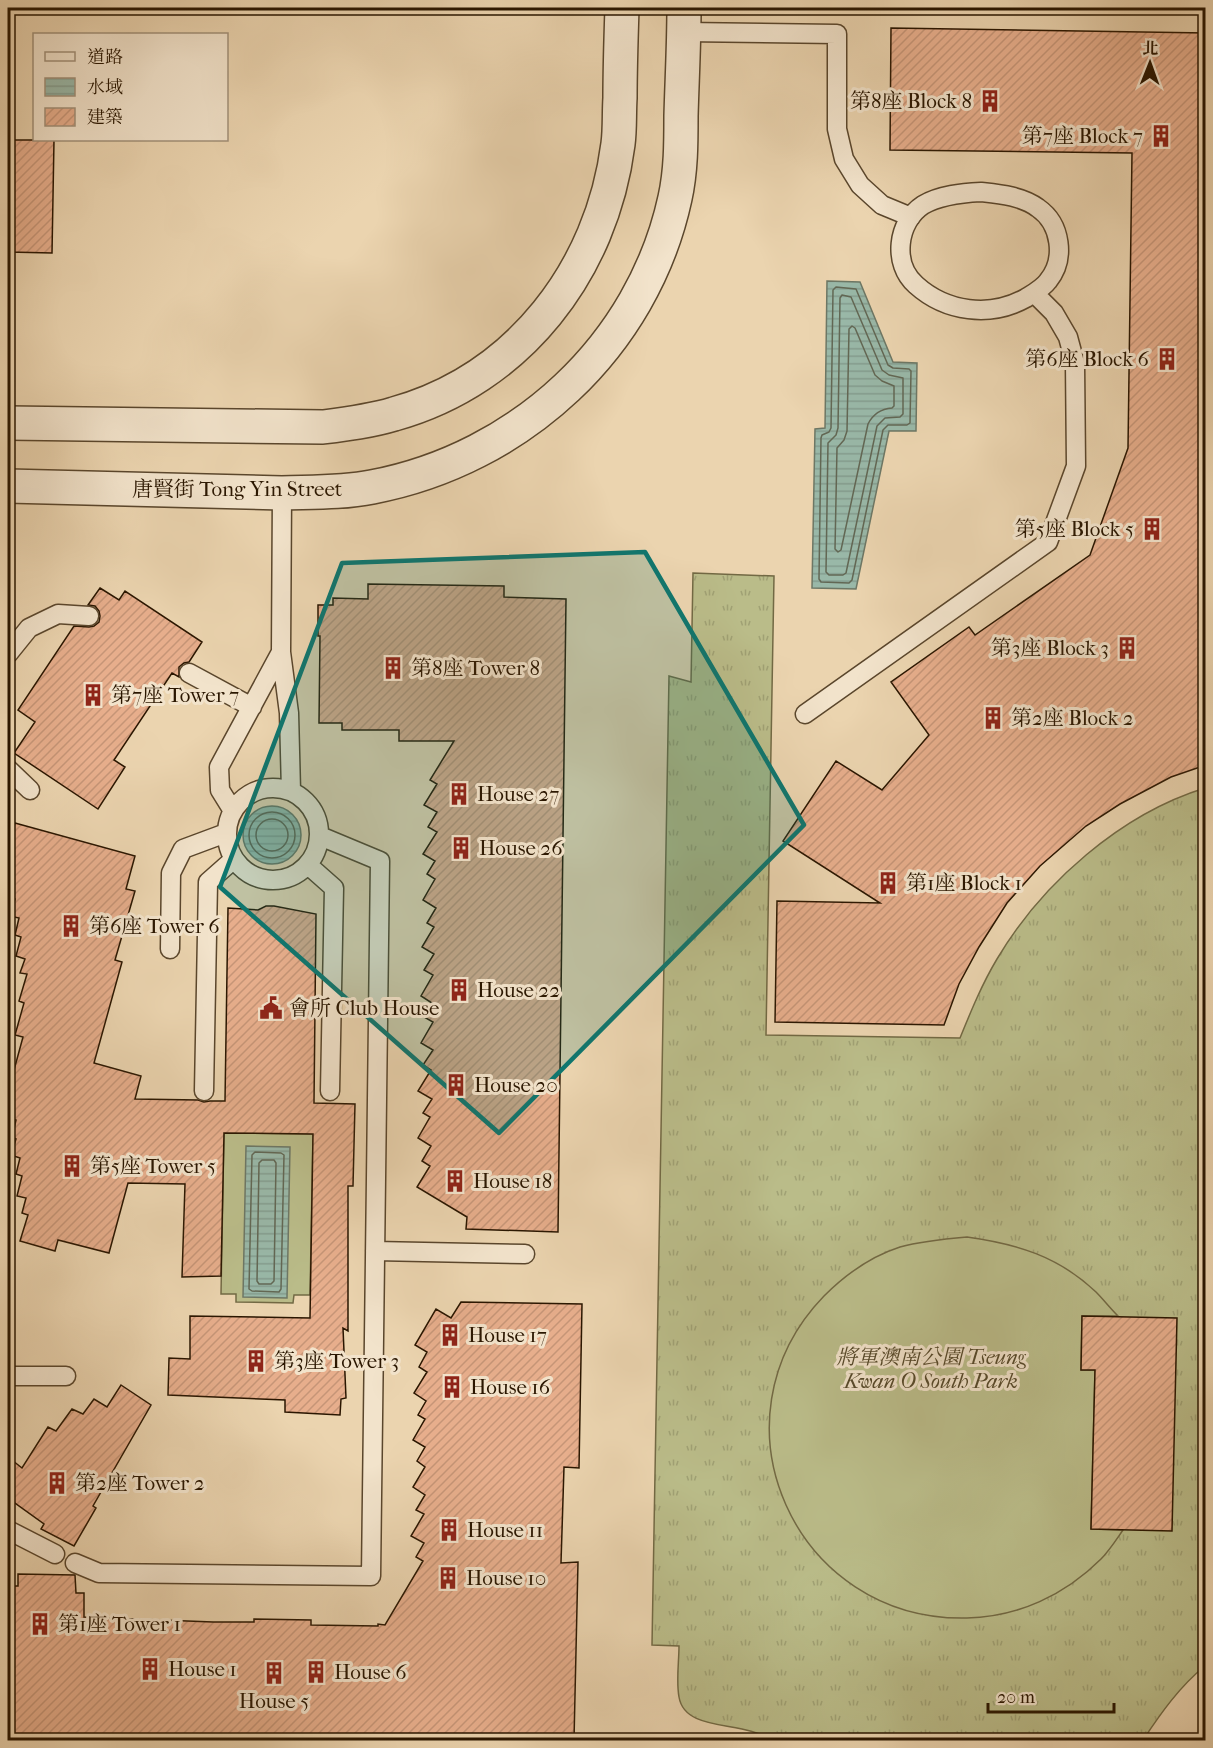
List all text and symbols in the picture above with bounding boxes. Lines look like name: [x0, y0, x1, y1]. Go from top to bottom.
legend: [33, 33, 228, 141]
north arrow: [1120, 33, 1180, 93]
text: 北: [1142, 39, 1158, 58]
text: 道路: [87, 47, 123, 68]
text: 水域: [87, 77, 123, 98]
building icon: 第8座 Block 8: [977, 88, 1003, 114]
place label: 第8座 Block 8: [850, 89, 972, 113]
text: 建築: [87, 107, 123, 128]
building icon: 第7座 Block 7: [1148, 123, 1174, 149]
place label: 第7座 Block 7: [1022, 124, 1143, 148]
building icon: 第6座 Block 6: [1154, 346, 1180, 372]
place label: 第6座 Block 6: [1025, 347, 1150, 371]
street label: 唐賢街 Tong Yin Street: [132, 477, 343, 501]
building icon: 第5座 Block 5: [1139, 516, 1165, 542]
place label: 第5座 Block 5: [1015, 517, 1134, 541]
building icon: 第3座 Block 3: [1114, 635, 1140, 661]
place label: 第3座 Block 3: [991, 636, 1109, 660]
building icon: 第8座 Tower 8: [380, 655, 406, 681]
place label: 第8座 Tower 8: [411, 656, 540, 680]
building icon: 第7座 Tower 7: [80, 682, 106, 708]
place label: 第7座 Tower 7: [111, 683, 239, 707]
building icon: 第2座 Block 2: [980, 705, 1006, 731]
place label: 第2座 Block 2: [1011, 706, 1134, 730]
building icon: House 27: [446, 781, 472, 807]
place label: House 27: [477, 782, 559, 806]
building icon: House 26: [448, 835, 474, 861]
place label: House 26: [479, 836, 563, 860]
building icon: 第1座 Block 1: [875, 870, 901, 896]
place label: 第1座 Block 1: [906, 871, 1022, 895]
building icon: 第6座 Tower 6: [58, 913, 84, 939]
place label: 第6座 Tower 6: [89, 914, 220, 938]
building icon: House 22: [446, 977, 472, 1003]
place label: House 22: [477, 978, 560, 1002]
public building icon: 會所 Club House: [258, 995, 284, 1021]
place label: 會所 Club House: [289, 996, 439, 1020]
building icon: House 20: [443, 1072, 469, 1098]
place label: House 20: [474, 1073, 558, 1097]
building icon: 第5座 Tower 5: [59, 1153, 85, 1179]
place label: 第5座 Tower 5: [90, 1154, 216, 1178]
building icon: House 18: [442, 1168, 468, 1194]
place label: House 18: [473, 1169, 552, 1193]
building icon: House 17: [437, 1322, 463, 1348]
place label: House 17: [468, 1323, 547, 1347]
park label: 將軍澳南公園 Tseung Kwan O South Park: [836, 1345, 1027, 1393]
building icon: 第3座 Tower 3: [243, 1348, 269, 1374]
place label: 第3座 Tower 3: [274, 1349, 399, 1373]
building icon: House 16: [439, 1374, 465, 1400]
place label: House 16: [470, 1375, 551, 1399]
building icon: 第2座 Tower 2: [44, 1470, 70, 1496]
place label: 第2座 Tower 2: [75, 1471, 205, 1495]
building icon: House 11: [436, 1517, 462, 1543]
place label: House 11: [467, 1518, 543, 1542]
building icon: House 10: [435, 1565, 461, 1591]
place label: House 10: [466, 1566, 546, 1590]
building icon: 第1座 Tower 1: [27, 1611, 53, 1637]
place label: 第1座 Tower 1: [58, 1612, 181, 1636]
building icon: House 1: [137, 1656, 163, 1682]
place label: House 1: [168, 1657, 237, 1681]
building icon: House 6: [303, 1659, 329, 1685]
building icon: House 5: [261, 1660, 287, 1686]
place label: House 6: [334, 1660, 407, 1684]
scale bar: [988, 1676, 1114, 1714]
text: 20 m: [997, 1687, 1035, 1708]
place label: House 5: [239, 1689, 309, 1713]

